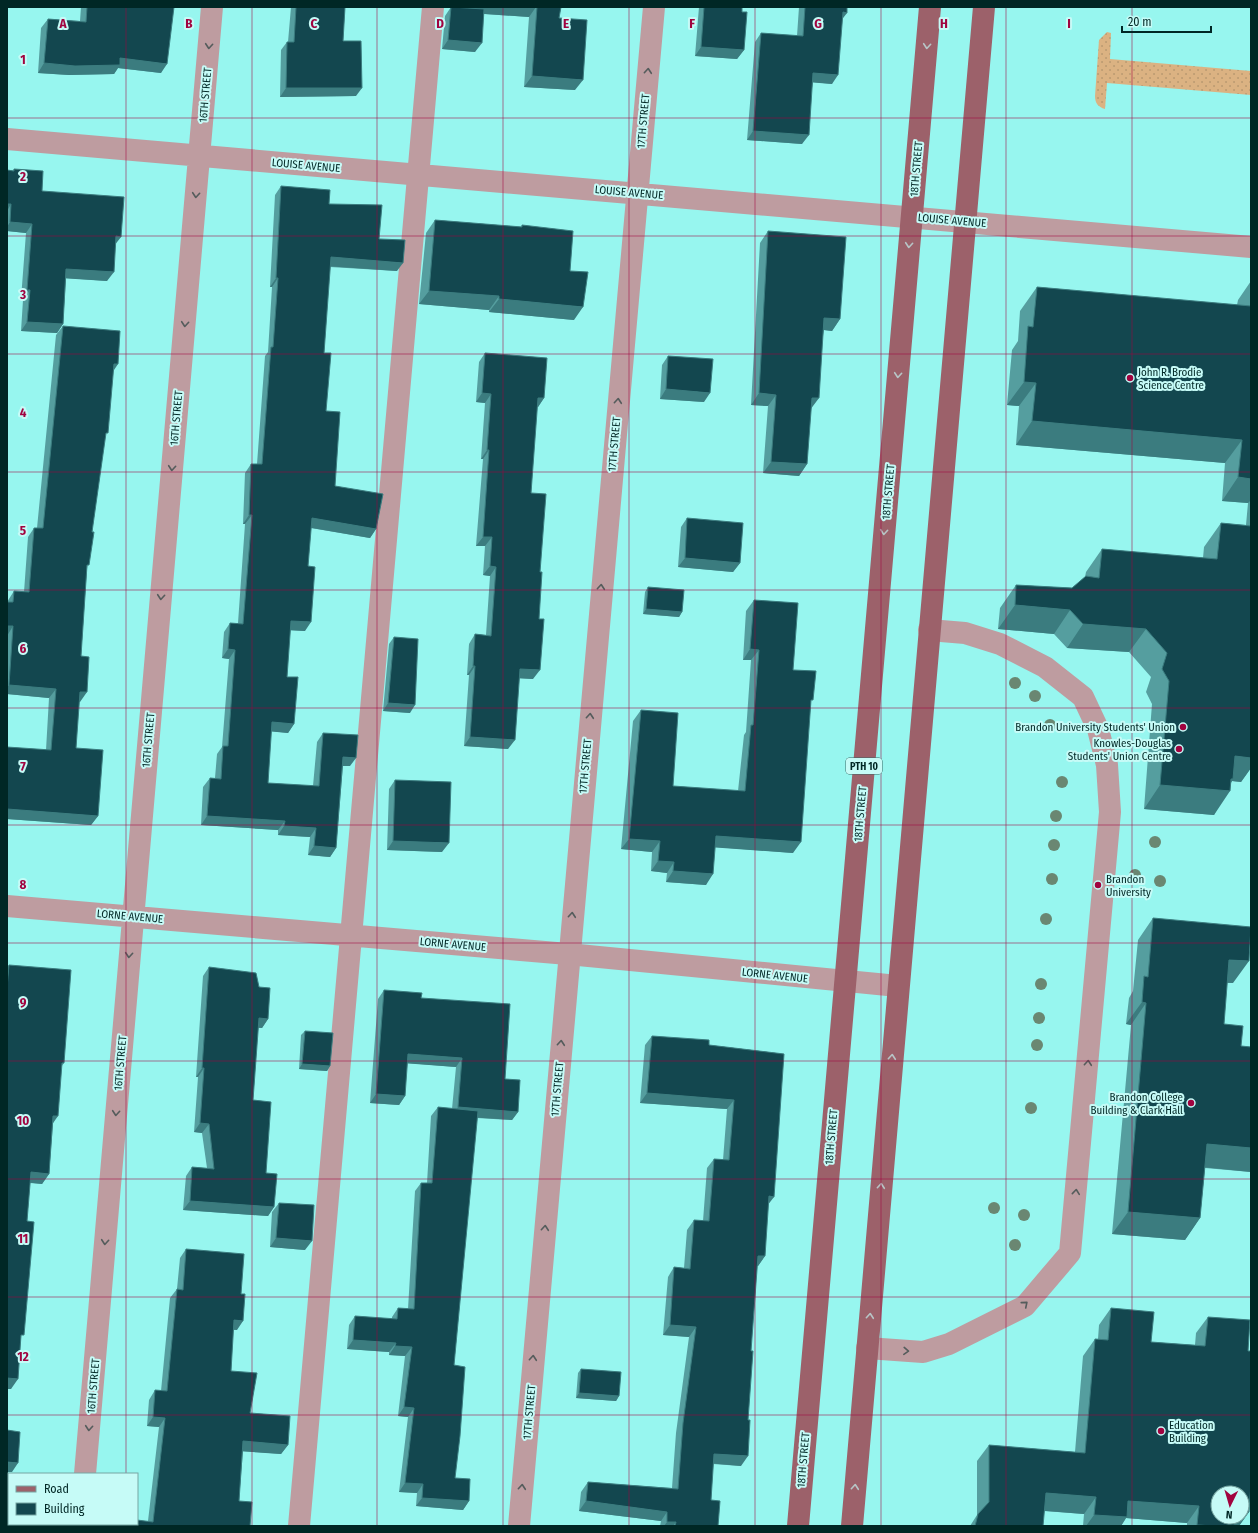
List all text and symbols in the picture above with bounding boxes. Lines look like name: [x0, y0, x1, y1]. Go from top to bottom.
scale bar: [1122, 8, 1211, 34]
text: 20 m: [1128, 15, 1152, 29]
text: A: [58, 16, 67, 31]
text: B: [185, 16, 193, 31]
text: C: [311, 16, 318, 31]
text: D: [436, 16, 444, 31]
text: E: [563, 16, 569, 31]
text: F: [689, 16, 695, 31]
text: G: [814, 16, 822, 31]
text: H: [940, 16, 948, 31]
text: I: [1067, 16, 1071, 31]
one-way arrow: [204, 43, 213, 49]
one-way arrow: [923, 43, 932, 49]
text: 1: [20, 52, 26, 67]
street label: 16TH STREET: [197, 66, 214, 123]
one-way arrow: [643, 68, 652, 74]
street label: 17TH STREET: [635, 92, 652, 149]
street label: 18TH STREET: [908, 140, 925, 197]
street label: LOUISE AVENUE: [271, 156, 341, 175]
text: 2: [19, 169, 26, 184]
street label: LOUISE AVENUE: [594, 183, 664, 202]
one-way arrow: [192, 192, 201, 198]
street label: LOUISE AVENUE: [917, 211, 987, 230]
one-way arrow: [905, 242, 914, 248]
text: 3: [19, 287, 26, 302]
one-way arrow: [180, 321, 189, 327]
place label: John R. Brodie Science Centre: [1138, 366, 1204, 392]
one-way arrow: [894, 372, 903, 378]
marker: John R. Brodie Science Centre: [1125, 373, 1135, 383]
street label: 16TH STREET: [168, 389, 185, 446]
one-way arrow: [613, 398, 622, 404]
text: 4: [20, 405, 27, 420]
street label: 17TH STREET: [606, 415, 623, 472]
street label: 18TH STREET: [880, 463, 897, 520]
one-way arrow: [168, 465, 177, 471]
text: 5: [20, 523, 26, 538]
one-way arrow: [880, 529, 889, 535]
one-way arrow: [597, 584, 606, 590]
one-way arrow: [156, 594, 165, 600]
text: 6: [20, 641, 27, 656]
street label: 16TH STREET: [140, 711, 157, 768]
one-way arrow: [585, 713, 594, 719]
place label: Brandon University Students' Union: [1015, 721, 1175, 734]
marker: Brandon University Students' Union: [1178, 722, 1188, 732]
street label: 17TH STREET: [577, 737, 594, 794]
place label: Knowles-Douglas Students' Union Centre: [1068, 737, 1171, 763]
marker: Knowles-Douglas Students' Union Centre: [1174, 744, 1184, 754]
road number: PTH 10: [846, 758, 882, 774]
text: 7: [20, 759, 26, 774]
street label: 18TH STREET: [852, 785, 869, 842]
place label: Brandon University: [1106, 873, 1151, 899]
text: 8: [20, 877, 27, 892]
marker: Brandon University: [1093, 880, 1103, 890]
street label: LORNE AVENUE: [96, 907, 164, 926]
one-way arrow: [567, 912, 576, 918]
street label: LORNE AVENUE: [419, 935, 487, 954]
one-way arrow: [125, 952, 134, 958]
street label: LORNE AVENUE: [741, 966, 809, 985]
text: 9: [20, 995, 27, 1010]
street label: 16TH STREET: [112, 1034, 129, 1091]
one-way arrow: [556, 1040, 565, 1046]
one-way arrow: [887, 1054, 896, 1060]
street label: 17TH STREET: [549, 1060, 566, 1117]
one-way arrow: [1083, 1060, 1092, 1066]
place label: Brandon College Building & Clark Hall: [1090, 1091, 1183, 1117]
marker: Brandon College Building & Clark Hall: [1186, 1098, 1196, 1108]
street label: 18TH STREET: [823, 1108, 840, 1165]
one-way arrow: [112, 1110, 121, 1116]
text: 10: [17, 1113, 29, 1128]
one-way arrow: [876, 1183, 885, 1189]
one-way arrow: [1071, 1189, 1080, 1195]
one-way arrow: [540, 1225, 549, 1231]
text: 11: [18, 1231, 28, 1246]
one-way arrow: [101, 1239, 110, 1245]
one-way arrow: [1020, 1302, 1027, 1309]
one-way arrow: [865, 1313, 874, 1319]
one-way arrow: [903, 1347, 909, 1355]
text: 12: [17, 1349, 29, 1364]
one-way arrow: [529, 1355, 538, 1361]
street label: 16TH STREET: [85, 1357, 102, 1414]
street label: 17TH STREET: [521, 1383, 538, 1440]
place label: Education Building: [1169, 1419, 1214, 1445]
one-way arrow: [85, 1425, 94, 1431]
marker: Education Building: [1156, 1426, 1166, 1436]
street label: 18TH STREET: [795, 1431, 812, 1488]
legend: [8, 1473, 138, 1525]
text: Road: [44, 1482, 69, 1496]
one-way arrow: [517, 1484, 526, 1490]
one-way arrow: [851, 1484, 860, 1490]
north arrow: [1210, 1485, 1250, 1525]
text: Building: [44, 1502, 85, 1516]
text: N: [1225, 1508, 1233, 1521]

